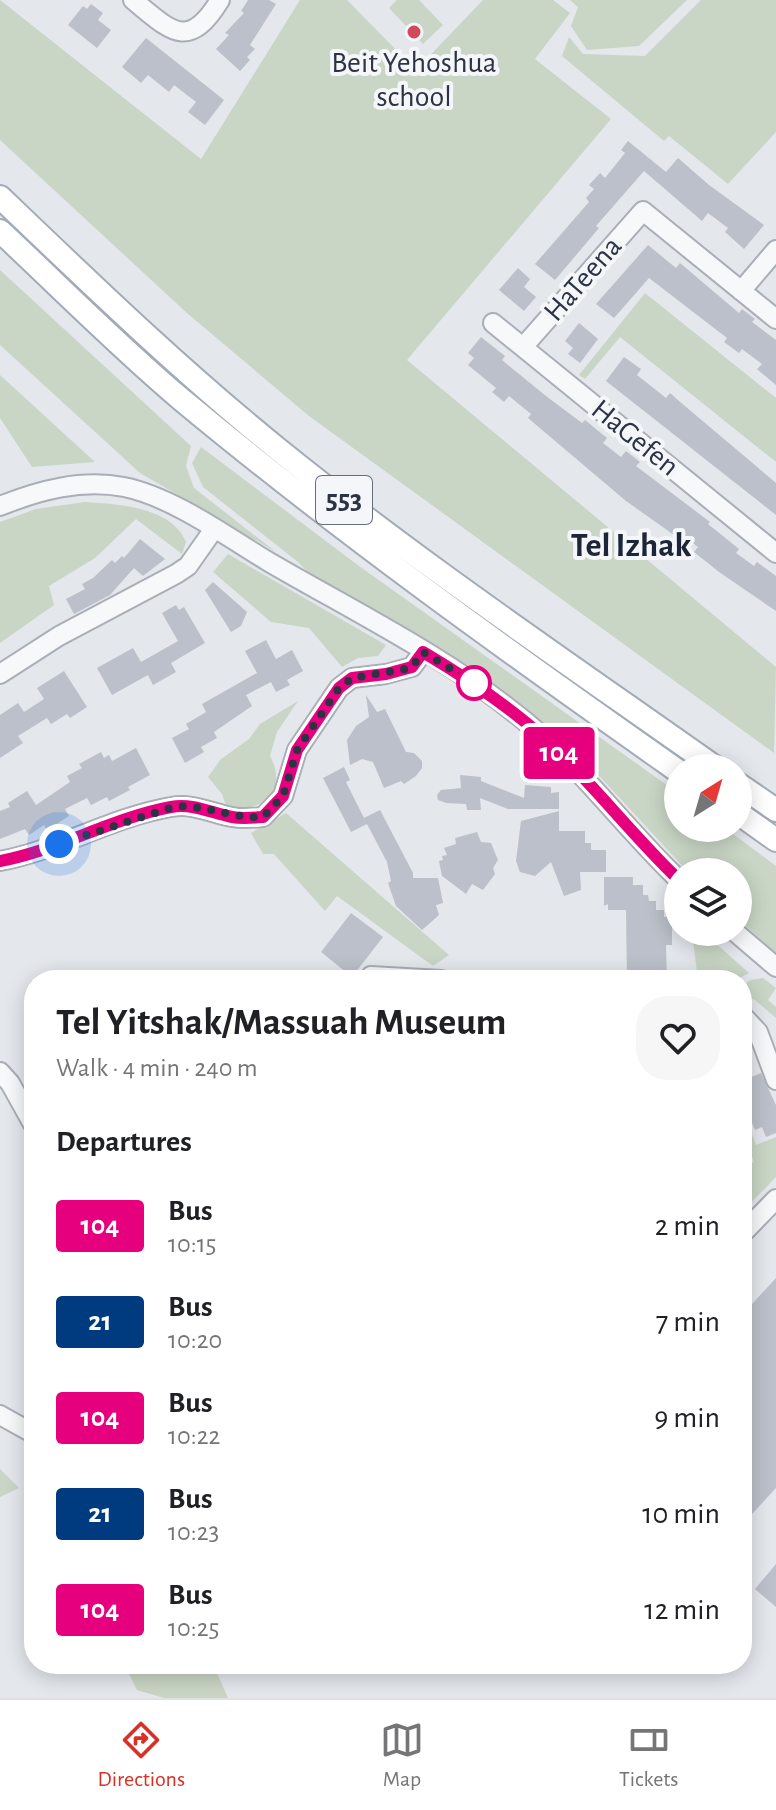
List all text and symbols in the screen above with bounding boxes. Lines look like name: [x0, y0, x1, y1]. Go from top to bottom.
marker: Beit Yehoshua school: [405, 23, 423, 41]
place label: Beit Yehoshua school: [331, 48, 497, 112]
street label: HaTeena: [538, 231, 628, 327]
street label: HaGefen: [586, 394, 684, 482]
road number: 553: [316, 476, 372, 524]
district label: Tel Izhak: [571, 529, 692, 563]
unlabelled marker: [457, 666, 491, 700]
line badge: 104: [513, 727, 605, 779]
text: 104: [540, 739, 578, 767]
north arrow: [664, 754, 752, 842]
map controls: [664, 754, 752, 946]
your location: [39, 824, 79, 864]
button: layers: [664, 858, 752, 946]
button: heart: [636, 996, 720, 1080]
text: Tel Yitshak/Massuah Museum: [56, 1004, 507, 1042]
text: Walk · 4 min · 240 m: [56, 1055, 258, 1081]
text: Departures: [56, 1127, 192, 1157]
text: Bus: [168, 1196, 213, 1226]
text: 2 min: [655, 1211, 720, 1241]
text: 104: [81, 1212, 119, 1240]
text: 10:15: [168, 1231, 216, 1257]
text: Bus: [168, 1292, 213, 1322]
text: 7 min: [656, 1307, 720, 1337]
text: 21: [88, 1308, 112, 1336]
text: 10:20: [168, 1327, 222, 1353]
text: Bus: [168, 1388, 213, 1418]
text: 9 min: [654, 1403, 720, 1433]
text: 104: [81, 1404, 119, 1432]
text: 10:22: [168, 1423, 220, 1449]
text: Bus: [168, 1484, 213, 1514]
text: 10 min: [642, 1499, 720, 1529]
text: 21: [88, 1500, 112, 1528]
text: 10:23: [168, 1519, 219, 1545]
text: Bus: [168, 1580, 213, 1610]
text: 12 min: [644, 1595, 720, 1625]
text: 104: [81, 1596, 119, 1624]
text: 10:25: [168, 1615, 219, 1641]
tab: Directions: [97, 1718, 185, 1792]
tab: Map: [380, 1718, 424, 1792]
tab: Tickets: [619, 1718, 679, 1792]

